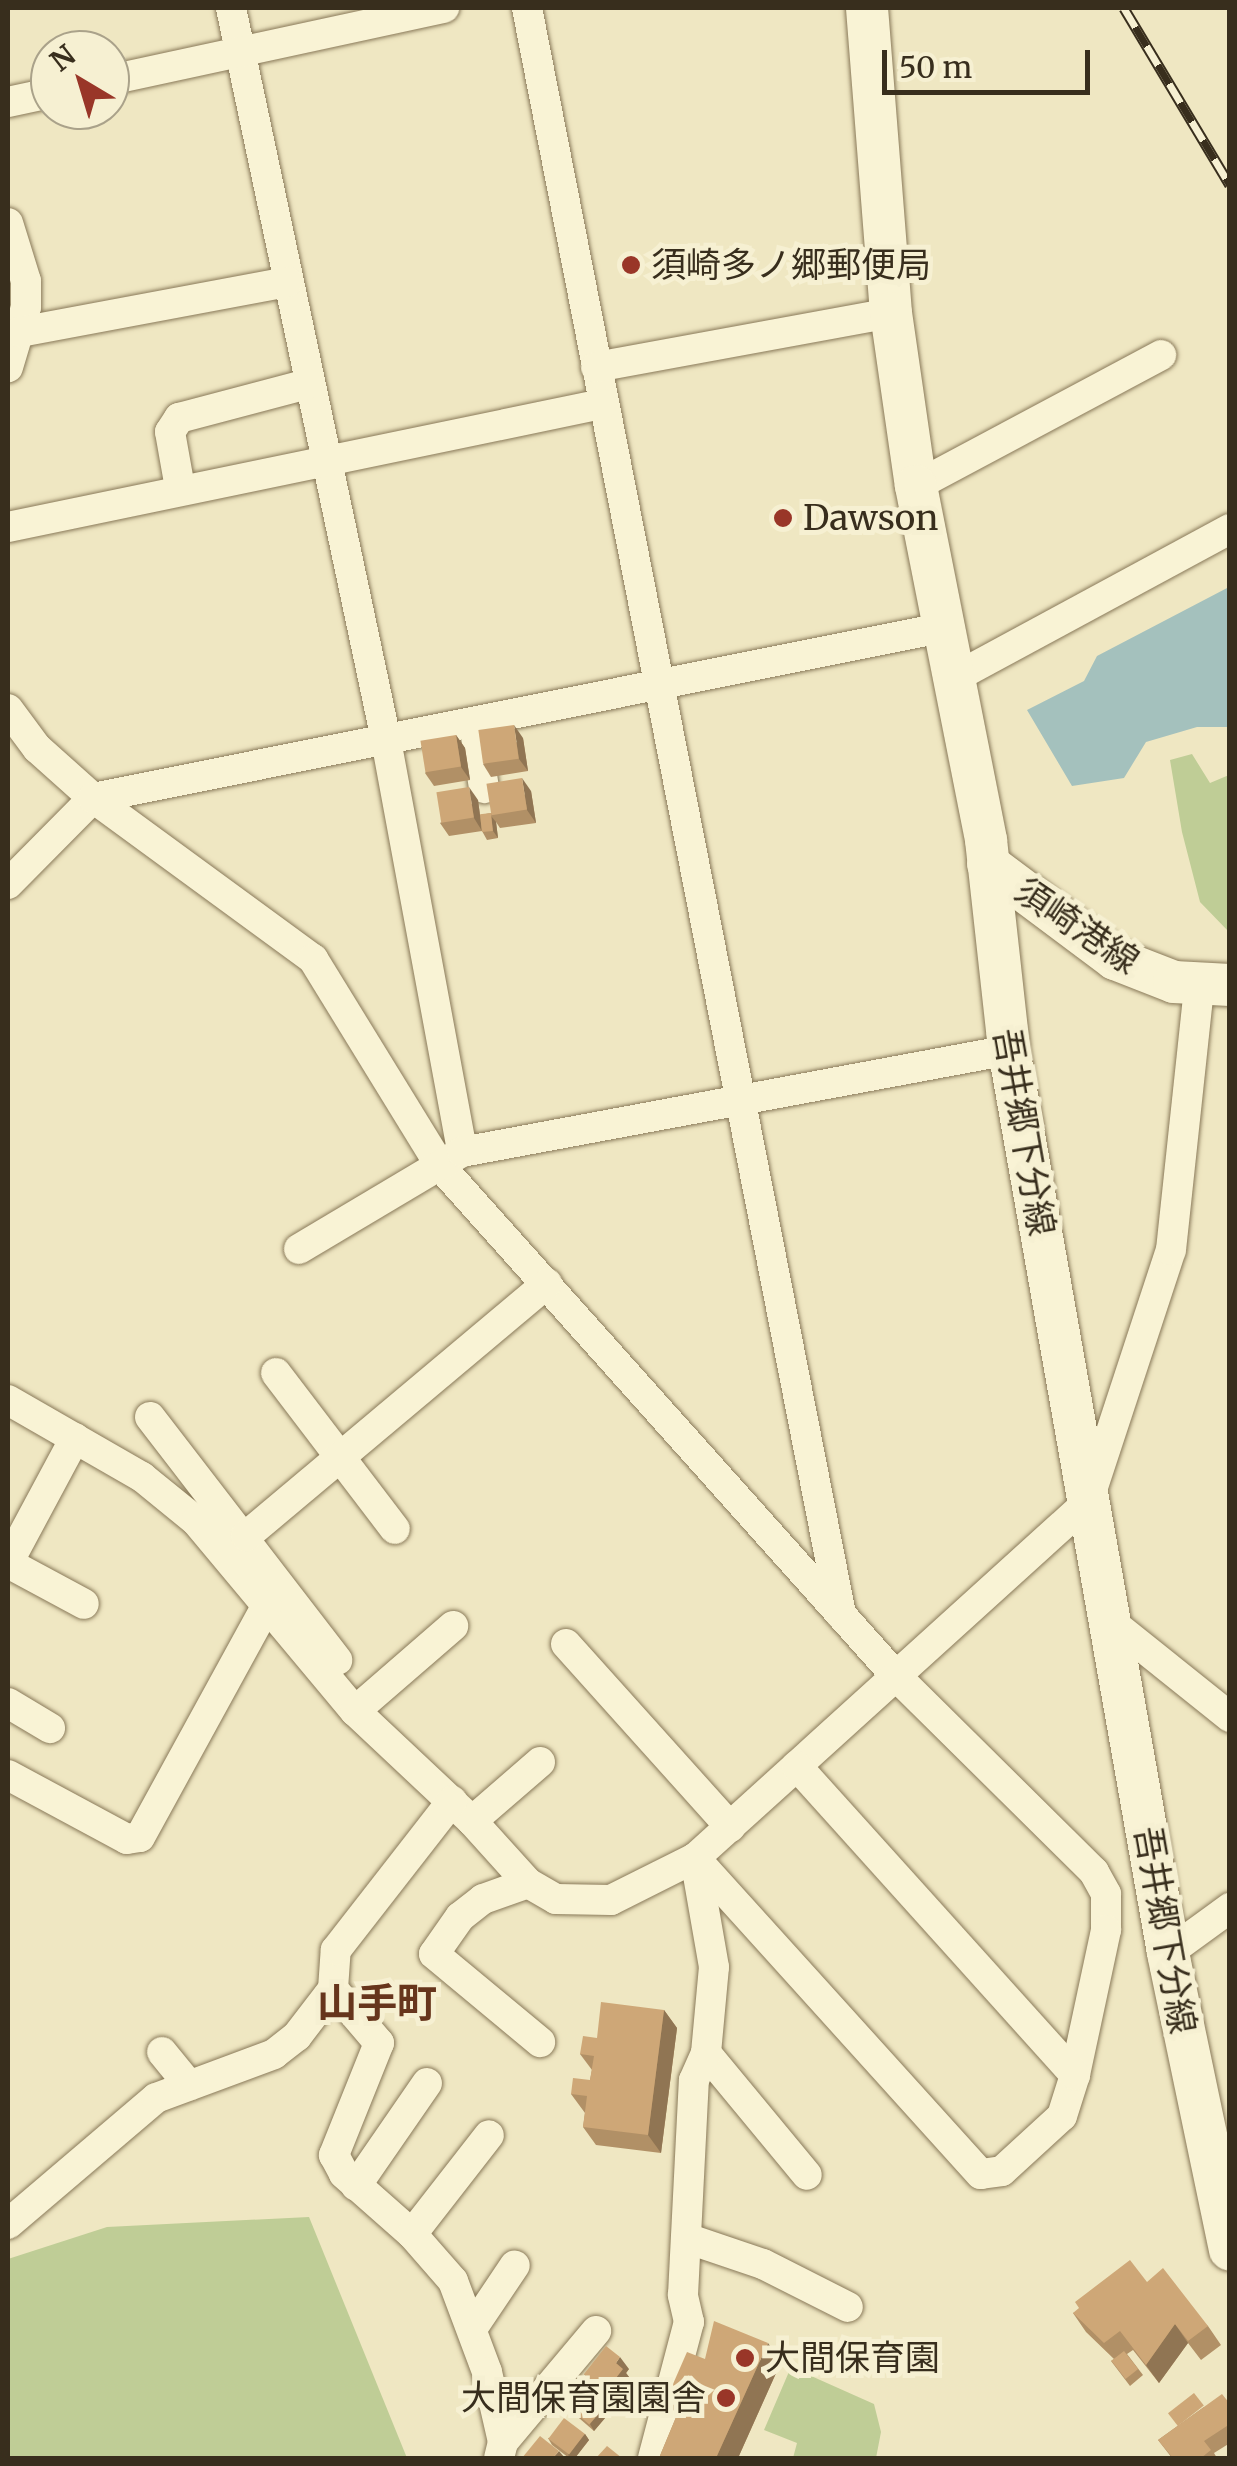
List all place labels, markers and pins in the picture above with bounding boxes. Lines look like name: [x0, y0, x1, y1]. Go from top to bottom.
place label: 須崎多ノ郷郵便局: [651, 244, 931, 286]
marker: 須崎多ノ郷郵便局: [620, 254, 642, 276]
place label: Dawson: [803, 497, 938, 539]
marker: Dawson: [772, 507, 794, 529]
place label: 大間保育園: [765, 2337, 940, 2379]
marker: 大間保育園: [734, 2347, 756, 2369]
place label: 大間保育園園舎: [461, 2377, 706, 2419]
marker: 大間保育園園舎: [715, 2387, 737, 2409]

